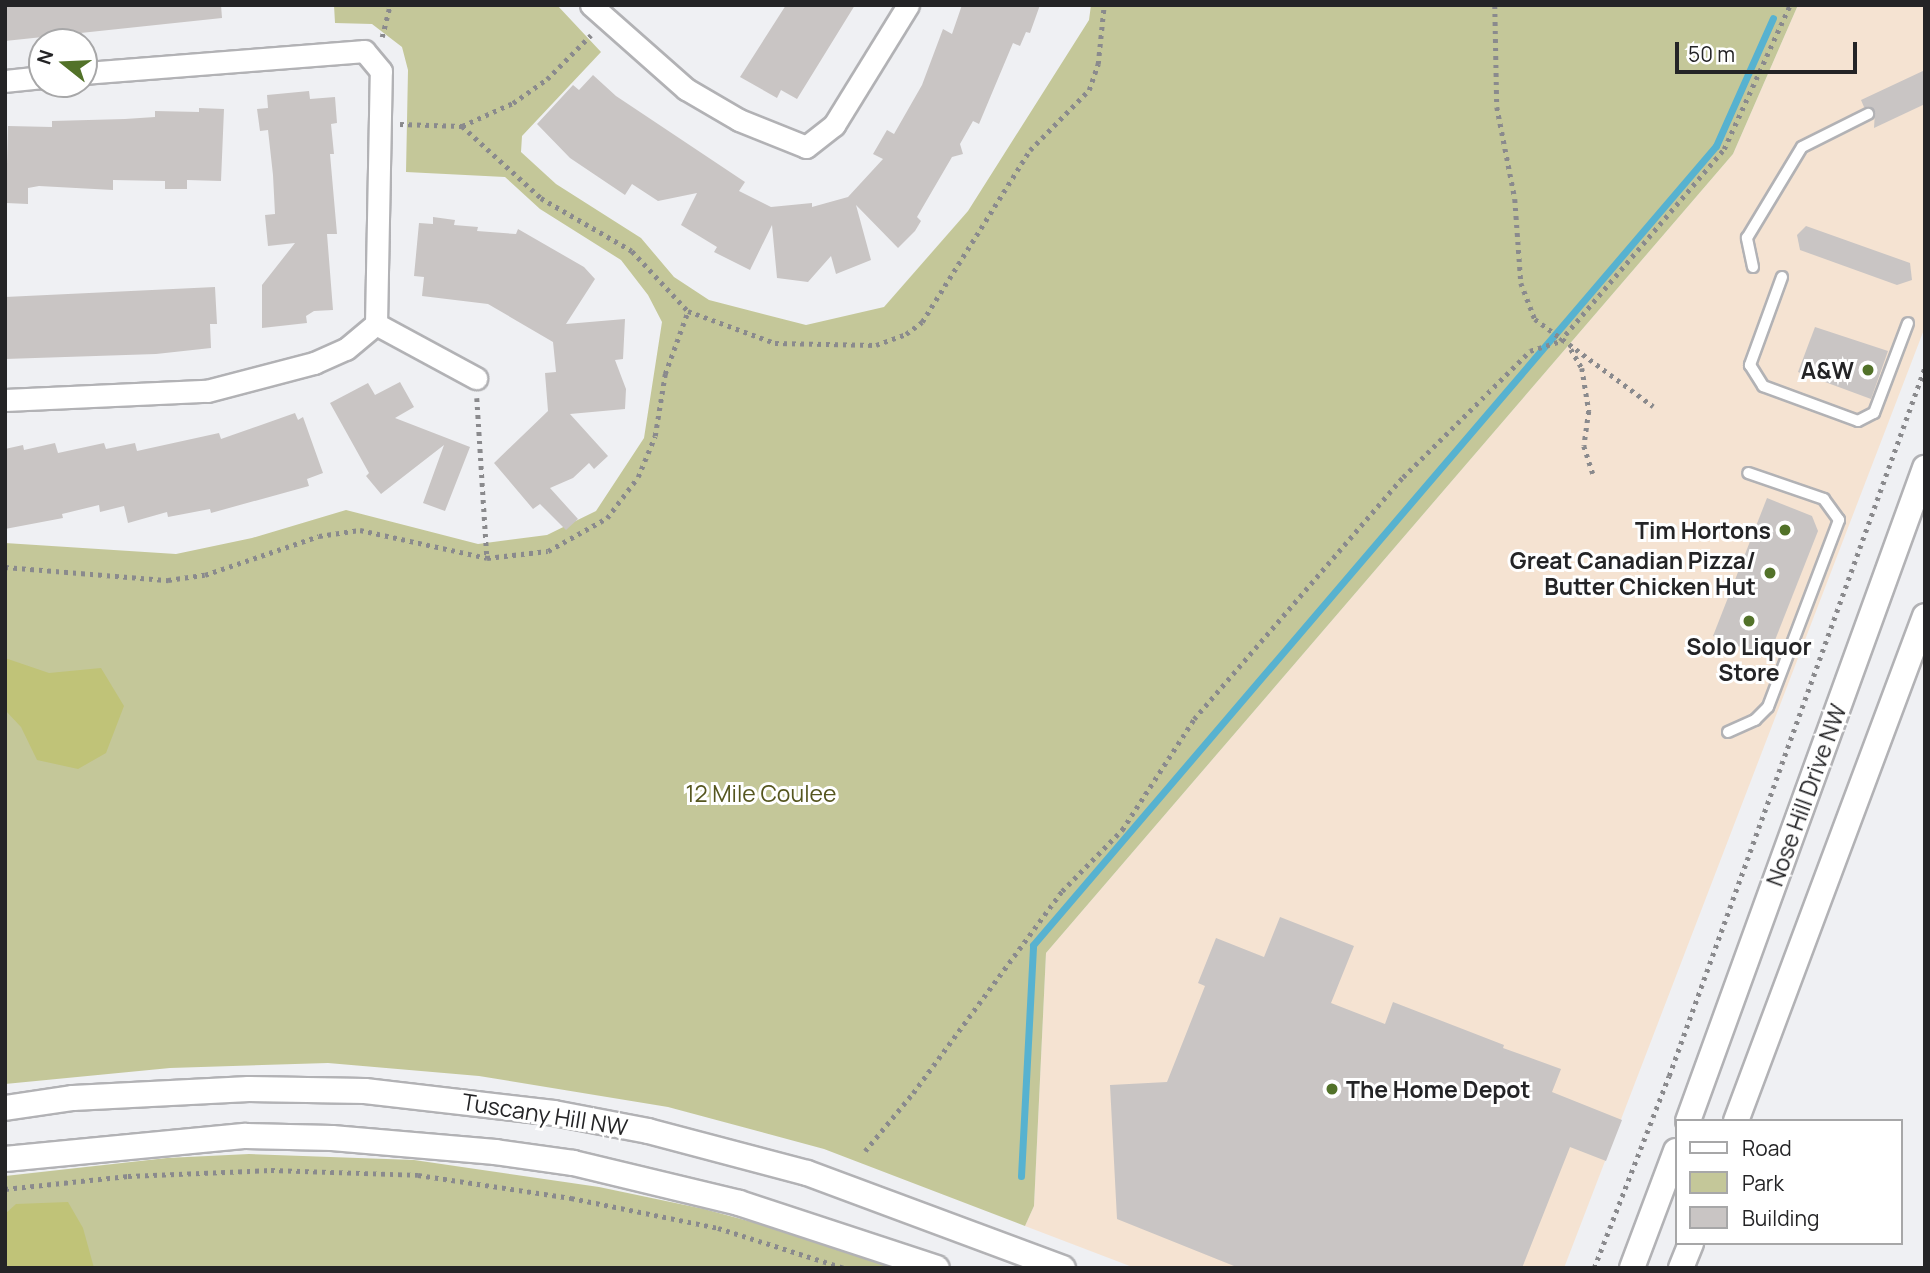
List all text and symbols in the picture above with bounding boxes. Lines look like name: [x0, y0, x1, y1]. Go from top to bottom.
north arrow: [28, 28, 98, 98]
scale bar: [1678, 28, 1860, 72]
text: 50 m: [1688, 40, 1735, 68]
text: N: [30, 47, 59, 68]
place label: A&W: [1801, 356, 1854, 384]
marker: A&W: [1860, 362, 1876, 378]
place label: Tim Hortons: [1635, 516, 1771, 544]
marker: Tim Hortons: [1777, 522, 1793, 538]
place label: Great Canadian Pizza/ Butter Chicken Hut: [1510, 546, 1756, 600]
marker: Great Canadian Pizza/ Butter Chicken Hut: [1762, 565, 1778, 581]
marker: Solo Liquor Store: [1741, 613, 1757, 629]
place label: Solo Liquor Store: [1686, 632, 1812, 686]
street label: Nose Hill Drive NW: [1760, 700, 1852, 890]
park label: 12 Mile Coulee: [686, 779, 836, 807]
place label: The Home Depot: [1346, 1075, 1530, 1103]
marker: The Home Depot: [1324, 1081, 1340, 1097]
street label: Tuscany Hill NW: [460, 1087, 630, 1141]
legend: [1674, 1119, 1902, 1245]
text: Road: [1742, 1134, 1792, 1162]
text: Park: [1742, 1169, 1784, 1197]
text: Building: [1742, 1204, 1819, 1232]

